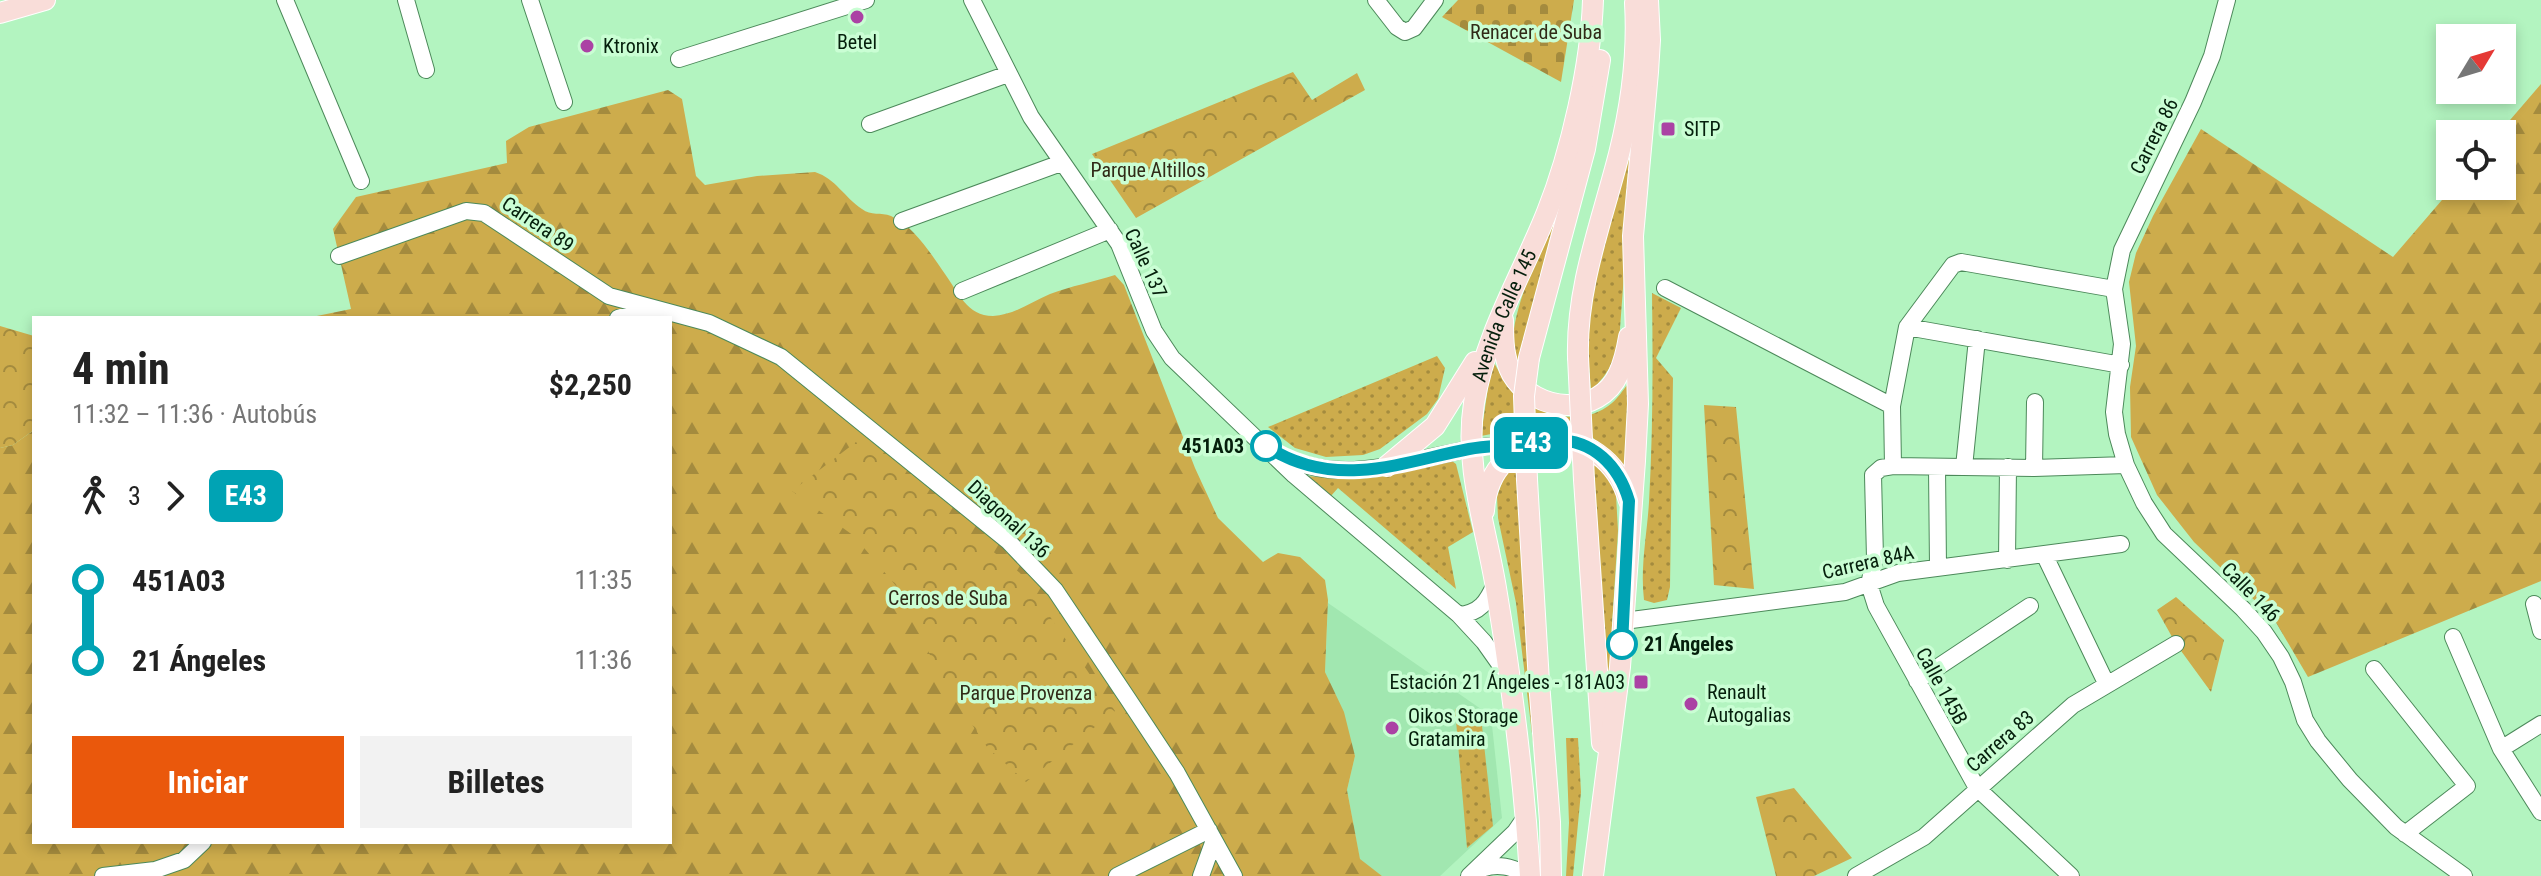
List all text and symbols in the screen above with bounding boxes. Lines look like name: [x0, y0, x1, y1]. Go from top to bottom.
marker: Betel: [848, 8, 866, 26]
park label: Renacer de Suba: [1470, 20, 1602, 44]
north arrow: [2436, 24, 2516, 104]
map controls: [2436, 24, 2516, 200]
place label: Betel: [837, 30, 877, 54]
place label: Ktronix: [603, 34, 659, 58]
marker: Ktronix: [578, 37, 596, 55]
street label: Carrera 86: [2125, 94, 2183, 178]
place label: SITP: [1684, 117, 1721, 141]
marker: SITP: [1659, 120, 1677, 138]
button: locate: [2436, 120, 2516, 200]
park label: Parque Altillos: [1090, 158, 1206, 182]
street label: Carrera 89: [497, 191, 579, 257]
street label: Calle 137: [1120, 225, 1172, 301]
street label: Avenida Calle 145: [1467, 245, 1541, 384]
text: 4 min: [72, 343, 170, 395]
text: $2,250: [549, 367, 632, 402]
text: 11:32 – 11:36 · Autobús: [72, 399, 317, 429]
line badge: E43: [1485, 417, 1577, 469]
text: E43: [1510, 426, 1552, 459]
marker: 451A03: [1251, 431, 1281, 461]
place label: 451A03: [1182, 434, 1244, 458]
icon: walk: [72, 474, 116, 518]
icon: forward: [153, 474, 197, 518]
street label: Diagonal 136: [963, 475, 1055, 563]
text: E43: [225, 479, 267, 512]
text: 3: [128, 481, 141, 511]
street label: Carrera 84A: [1820, 540, 1917, 584]
street label: Calle 146: [2217, 557, 2285, 627]
text: 451A03: [132, 563, 226, 598]
text: 11:35: [575, 565, 632, 595]
park label: Cerros de Suba: [888, 586, 1008, 610]
marker: 21 Ángeles: [1607, 629, 1637, 659]
place label: 21 Ángeles: [1644, 632, 1733, 656]
text: 21 Ángeles: [132, 643, 266, 678]
street label: Calle 145B: [1911, 643, 1973, 729]
text: 11:36: [575, 645, 632, 675]
place label: Estación 21 Ángeles - 181A03: [1389, 670, 1625, 694]
marker: Estación 21 Ángeles - 181A03: [1632, 673, 1650, 691]
place label: Renault Autogalias: [1707, 680, 1791, 727]
park label: Parque Provenza: [960, 681, 1092, 705]
marker: Renault Autogalias: [1682, 695, 1700, 713]
place label: Oikos Storage Gratamira: [1408, 704, 1518, 751]
street label: Carrera 83: [1961, 705, 2039, 777]
marker: Oikos Storage Gratamira: [1383, 719, 1401, 737]
button: Iniciar: [72, 736, 344, 828]
button: Billetes: [360, 736, 632, 828]

